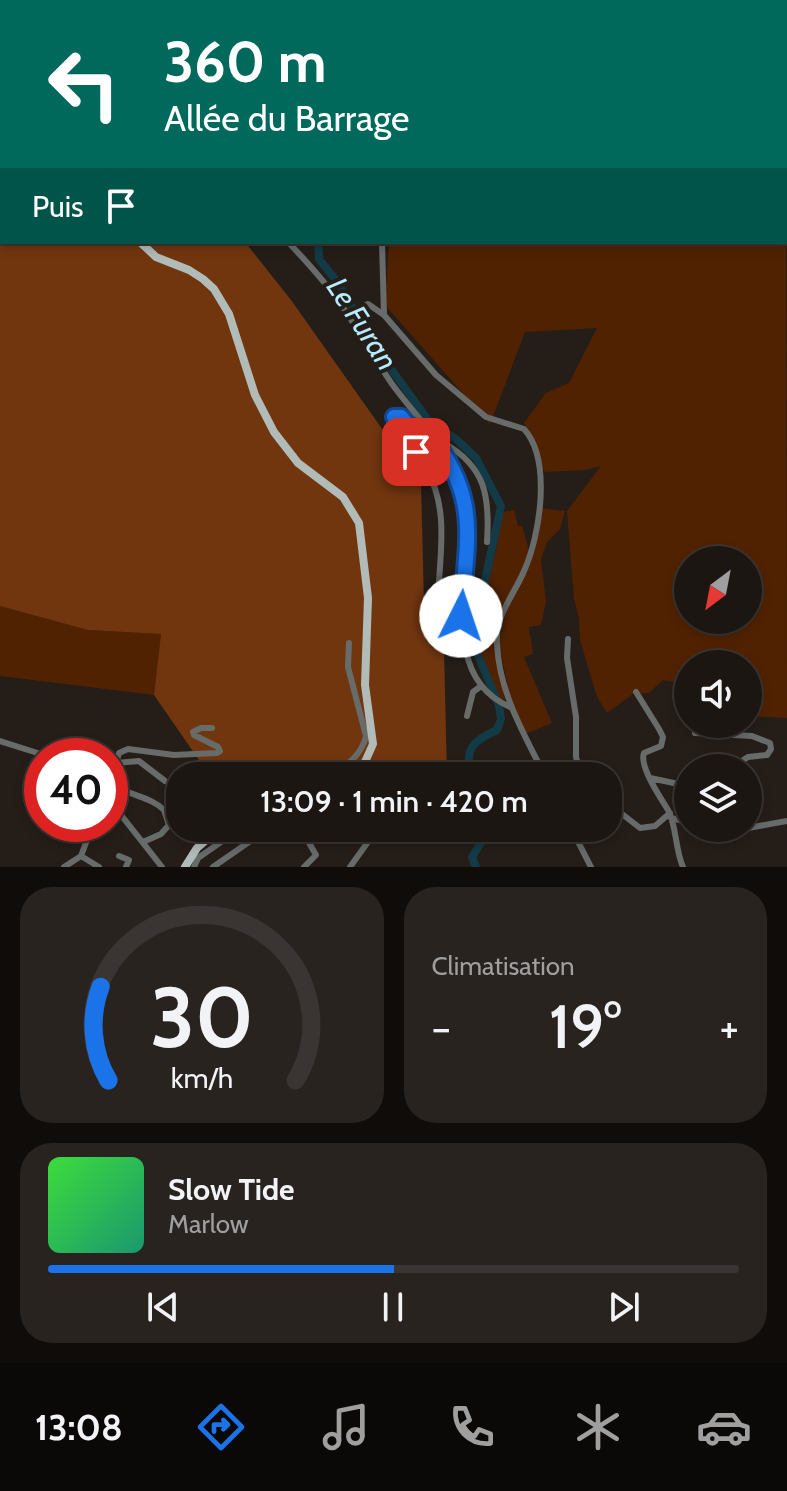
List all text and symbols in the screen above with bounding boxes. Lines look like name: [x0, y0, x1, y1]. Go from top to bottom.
text: 360 m: [164, 28, 326, 96]
icon: left: [32, 32, 136, 136]
text: Allée du Barrage: [164, 96, 410, 140]
icon: arrive: [99, 184, 143, 228]
text: Puis: [32, 188, 83, 225]
water label: Le Furan: [319, 270, 406, 377]
pin: [382, 418, 450, 486]
icon: arrive: [394, 430, 438, 474]
north arrow: [674, 546, 762, 634]
map controls: [674, 546, 762, 842]
position arrow: [419, 574, 503, 658]
button: sound: [674, 650, 762, 738]
speed limit sign: 40: [24, 738, 128, 842]
button: layers: [674, 754, 762, 842]
text: 13:09 · 1 min · 420 m: [260, 783, 528, 820]
text: Climatisation: [432, 950, 575, 982]
text: 30: [150, 967, 254, 1068]
text: 19°: [549, 990, 621, 1063]
text: −: [432, 1001, 451, 1054]
text: +: [720, 1001, 739, 1054]
text: km/h: [170, 1060, 233, 1095]
text: Slow Tide: [168, 1171, 295, 1208]
text: Marlow: [168, 1208, 249, 1240]
icon: previous: [141, 1285, 185, 1329]
icon: pause: [371, 1285, 415, 1329]
icon: next: [602, 1285, 646, 1329]
icon: directions: [193, 1399, 249, 1455]
icon: music: [318, 1399, 374, 1455]
icon: phone: [444, 1399, 500, 1455]
icon: climate: [570, 1399, 626, 1455]
icon: car: [696, 1399, 752, 1455]
text: 13:08: [35, 1405, 123, 1449]

